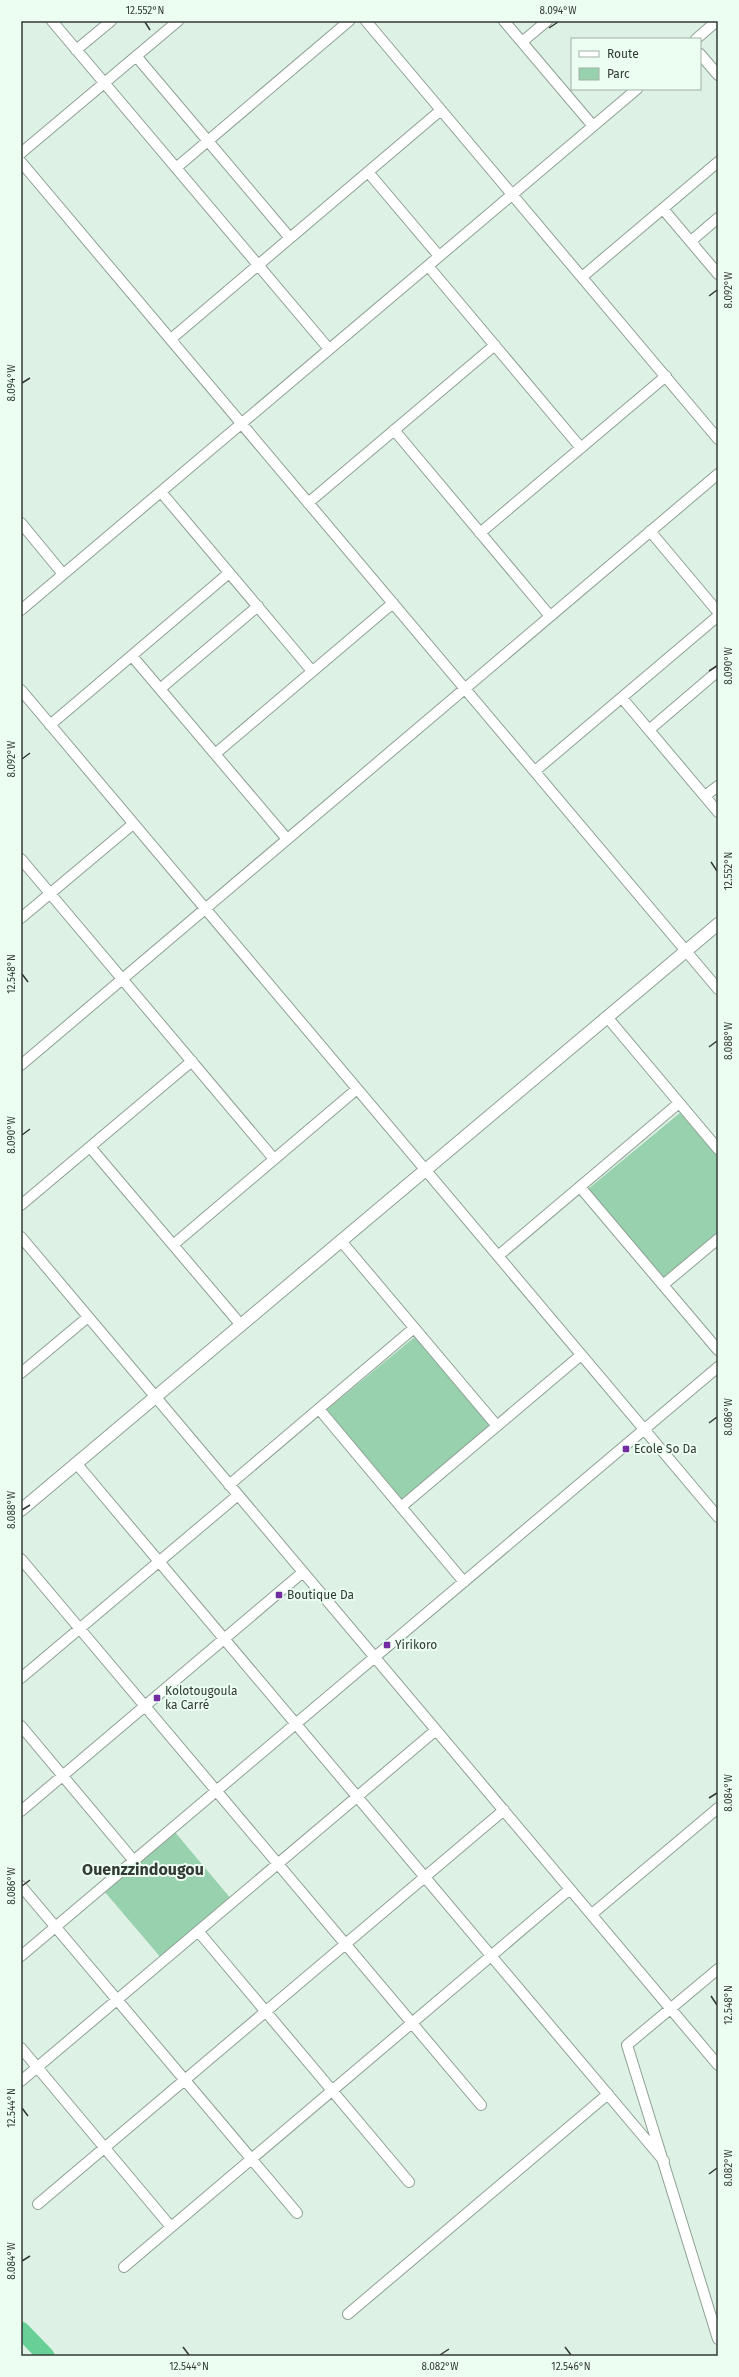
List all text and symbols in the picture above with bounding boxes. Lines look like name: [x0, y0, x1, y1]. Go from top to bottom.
text: 12.552°N: [126, 5, 164, 17]
text: 8.094°W: [539, 5, 577, 17]
legend: [571, 38, 701, 90]
text: Route: [607, 47, 639, 61]
text: Parc: [607, 67, 630, 81]
text: 8.092°W: [723, 271, 735, 308]
text: 8.094°W: [6, 364, 18, 402]
text: 8.090°W: [723, 646, 735, 685]
text: 8.092°W: [6, 740, 18, 777]
text: 12.552°N: [723, 852, 735, 890]
text: 12.548°N: [6, 954, 18, 994]
text: 8.088°W: [723, 1021, 735, 1060]
text: 8.090°W: [6, 1115, 18, 1154]
text: 8.086°W: [723, 1397, 735, 1436]
place label: Ecole So Da: [634, 1442, 697, 1456]
marker: Ecole So Da: [621, 1444, 631, 1454]
text: 8.088°W: [6, 1490, 18, 1529]
place label: Boutique Da: [287, 1588, 354, 1602]
marker: Boutique Da: [274, 1590, 284, 1600]
place label: Yirikoro: [395, 1638, 437, 1652]
marker: Yirikoro: [382, 1640, 392, 1650]
place label: Kolotougoula ka Carré: [165, 1684, 238, 1712]
marker: Kolotougoula ka Carré: [152, 1693, 162, 1703]
text: 8.084°W: [723, 1773, 735, 1812]
district label: Ouenzzindougou: [82, 1860, 204, 1879]
text: 8.086°W: [6, 1866, 18, 1905]
text: 12.548°N: [723, 1985, 735, 2025]
text: 12.544°N: [6, 2088, 18, 2128]
text: 8.082°W: [723, 2149, 735, 2187]
text: 8.084°W: [6, 2241, 18, 2280]
text: 12.544°N: [169, 2361, 209, 2373]
text: 8.082°W: [421, 2361, 459, 2373]
text: 12.546°N: [551, 2361, 591, 2373]

